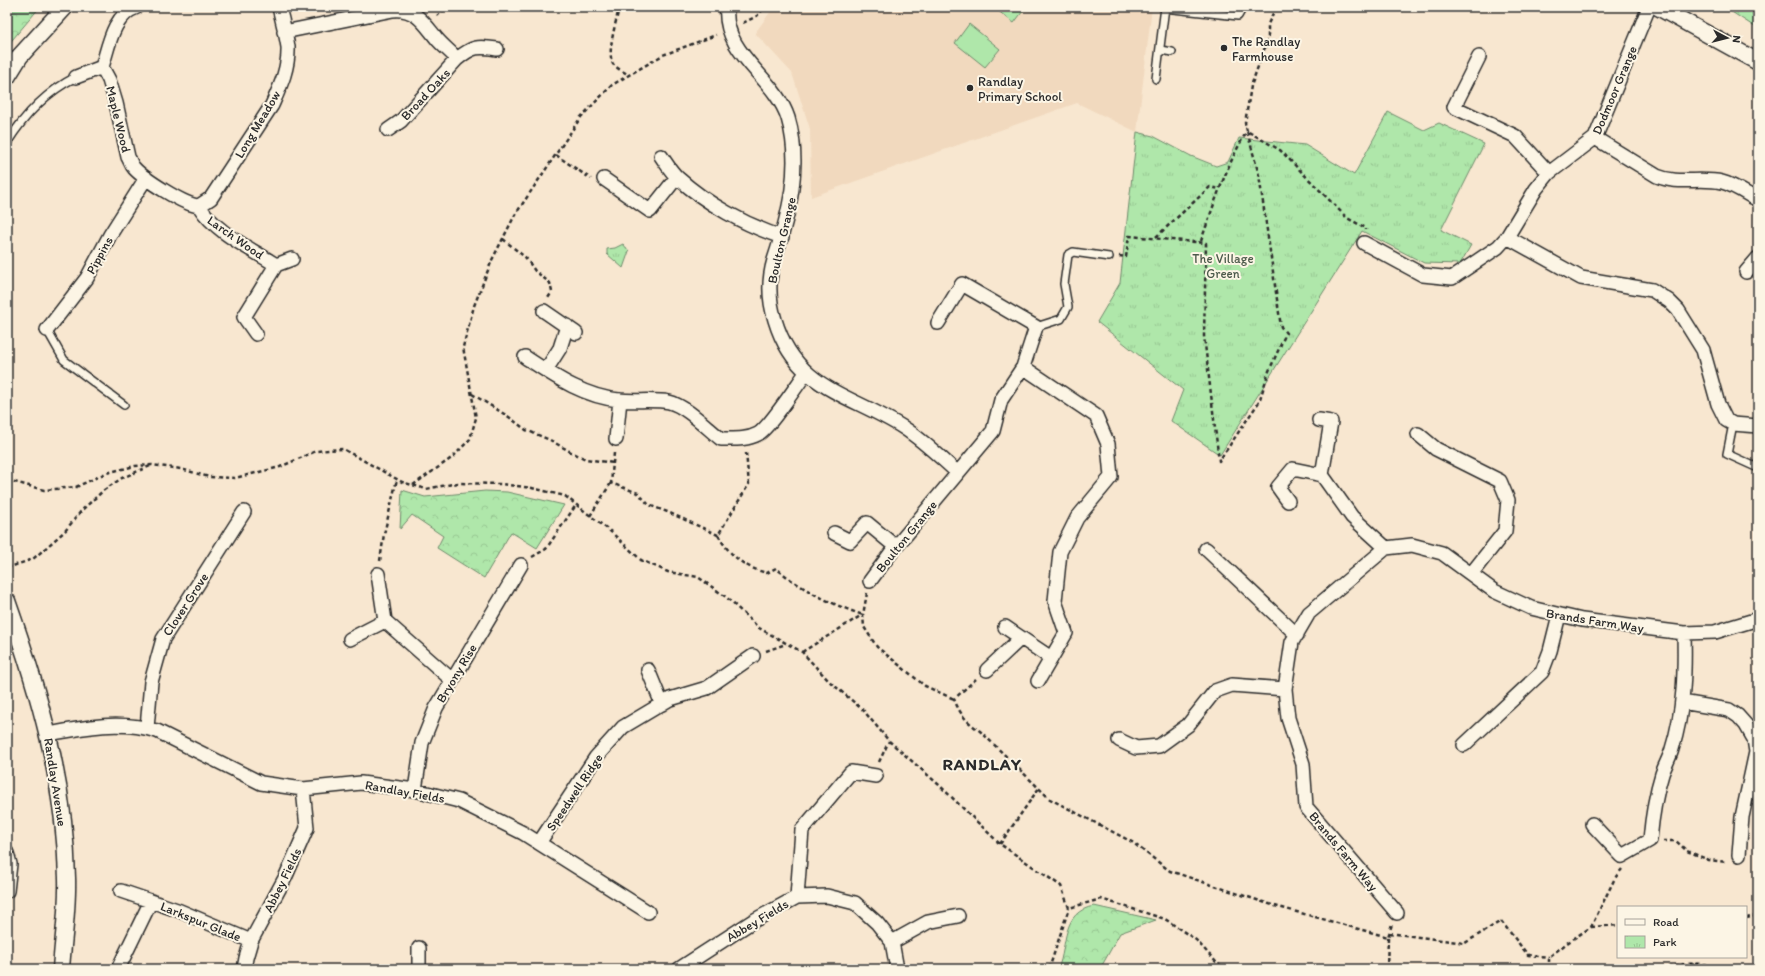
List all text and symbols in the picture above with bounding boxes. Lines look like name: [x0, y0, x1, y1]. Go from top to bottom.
north arrow: [1707, 18, 1747, 58]
place label: The Randlay Farmhouse: [1232, 34, 1300, 64]
text: N: [1730, 35, 1743, 44]
marker: The Randlay Farmhouse: [1219, 43, 1229, 53]
street label: Dodmoor Grange: [1589, 44, 1640, 137]
street label: Broad Oaks: [398, 65, 453, 123]
place label: Randlay Primary School: [978, 74, 1062, 104]
marker: Randlay Primary School: [965, 83, 975, 93]
street label: Maple Wood: [103, 84, 134, 154]
street label: Long Meadow: [231, 88, 284, 161]
street label: Boulton Grange: [764, 195, 799, 285]
street label: Larch Wood: [204, 212, 267, 262]
street label: Pippins: [83, 234, 116, 277]
park label: The Village Green: [1192, 251, 1254, 281]
street label: Boulton Grange: [873, 497, 940, 575]
street label: Clover Grove: [160, 570, 211, 639]
street label: Brands Farm Way: [1545, 605, 1645, 636]
street label: Bryony Rise: [433, 641, 480, 705]
street label: Randlay Avenue: [41, 737, 70, 827]
street label: Speedwell Ridge: [543, 751, 606, 834]
district label: RANDLAY: [942, 754, 1022, 774]
street label: Randlay Fields: [364, 777, 446, 806]
street label: Brands Farm Way: [1306, 809, 1381, 894]
street label: Abbey Fields: [260, 845, 305, 915]
street label: Abbey Fields: [723, 896, 791, 945]
street label: Larkspur Glade: [158, 898, 243, 944]
legend: [1617, 906, 1747, 958]
text: Road: [1653, 915, 1679, 929]
text: Park: [1653, 935, 1677, 949]

